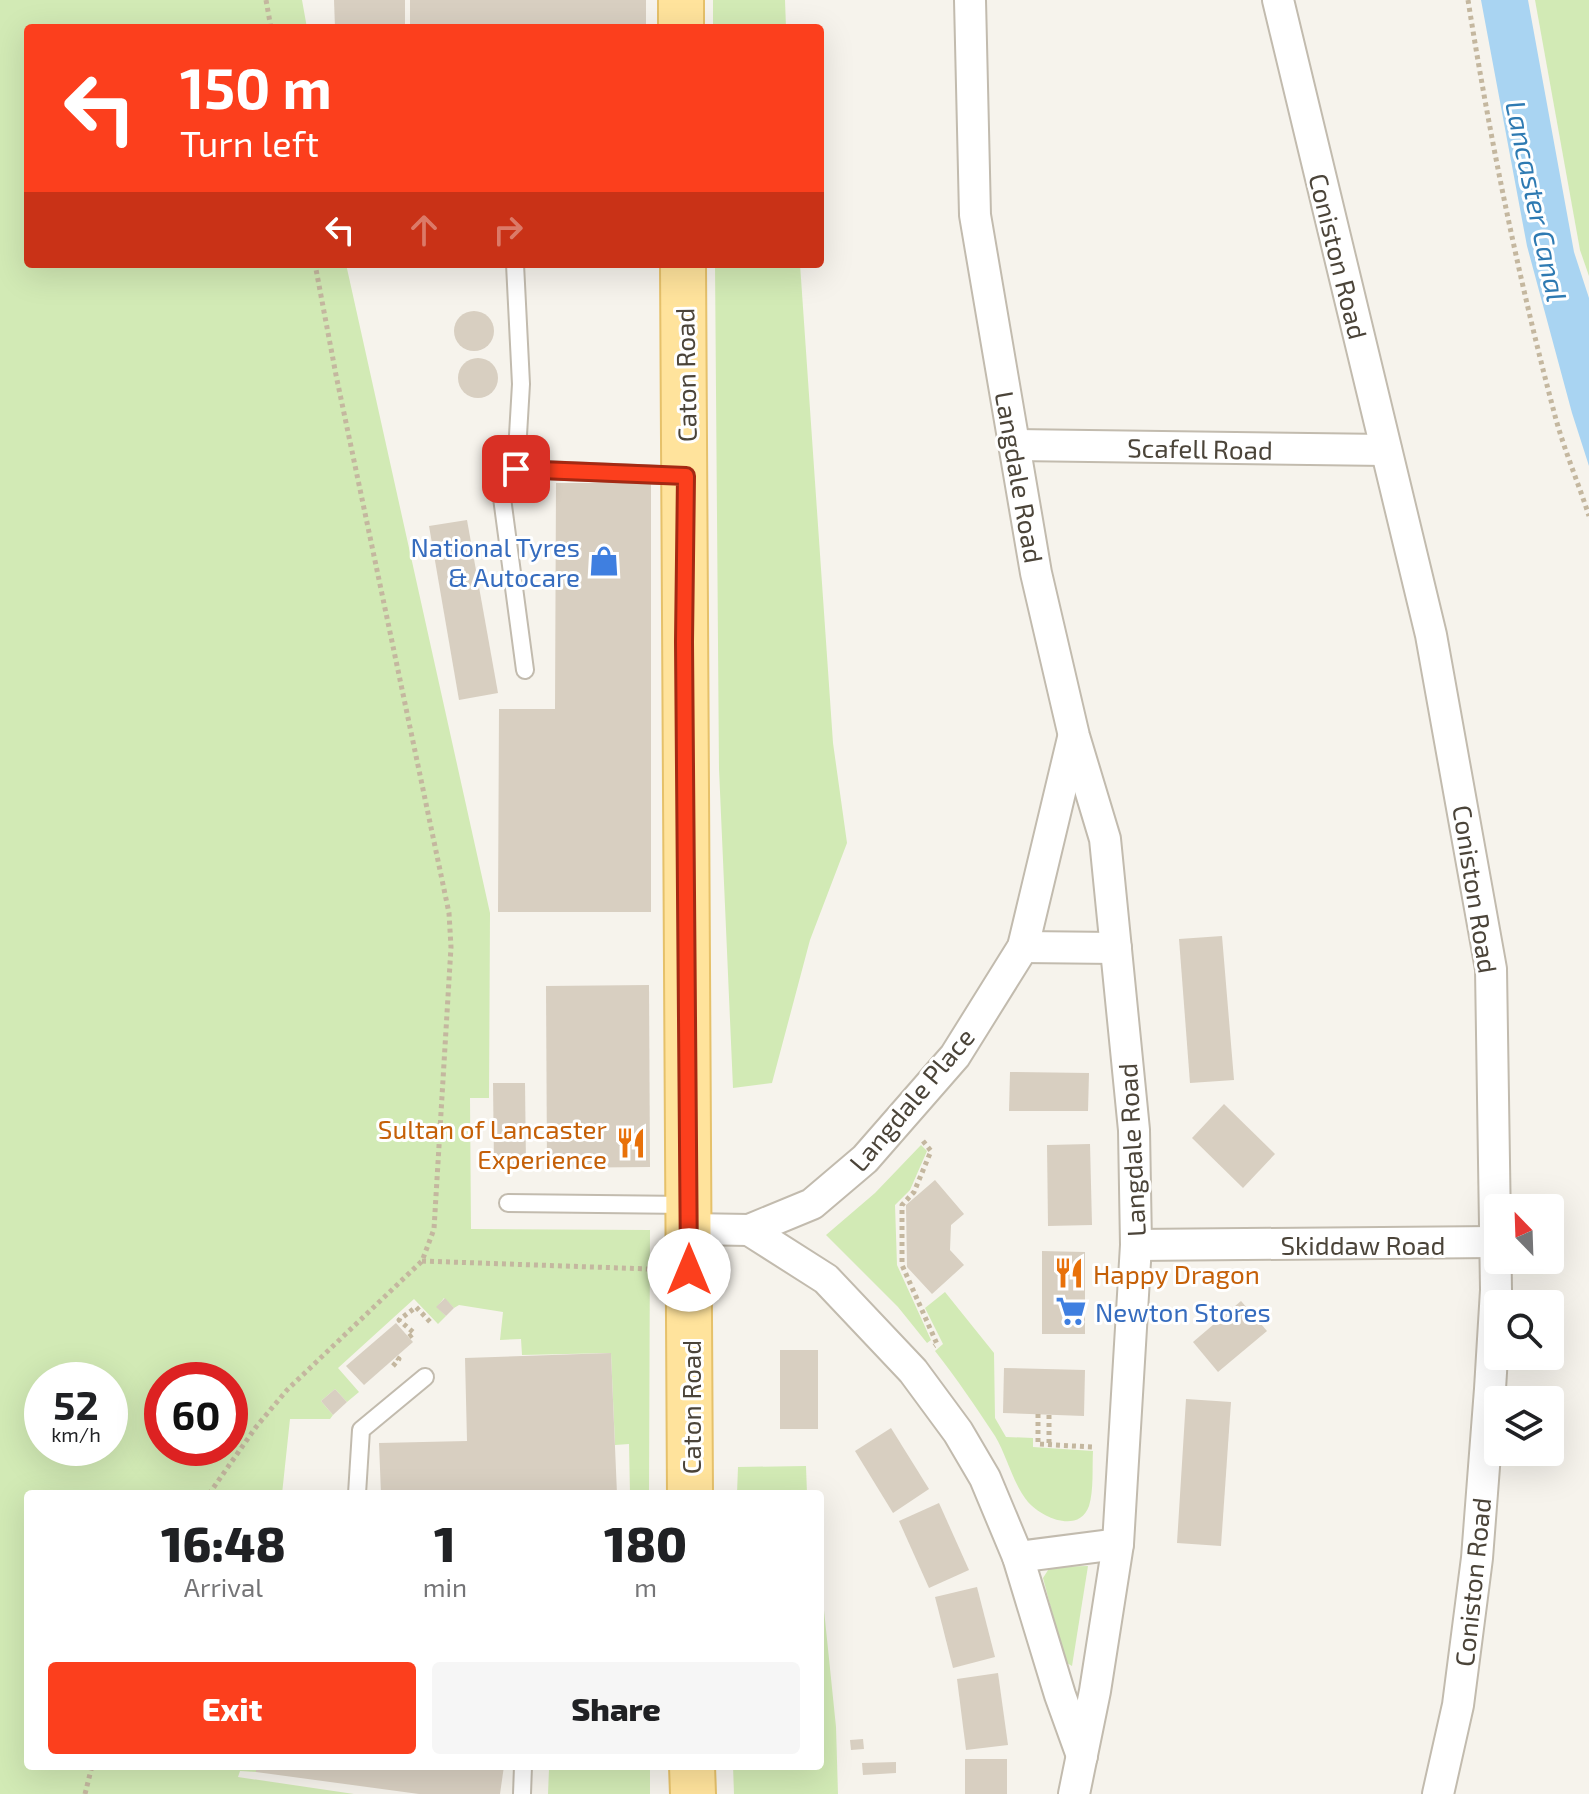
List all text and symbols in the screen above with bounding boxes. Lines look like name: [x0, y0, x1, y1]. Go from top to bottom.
text: 150 m: [180, 53, 332, 120]
icon: left: [48, 56, 152, 160]
water label: Lancaster Canal: [1499, 97, 1575, 305]
text: Turn left: [180, 121, 319, 164]
street label: Coniston Road: [1303, 170, 1375, 342]
icon: left: [318, 208, 362, 252]
icon: ahead: [402, 208, 446, 252]
icon: right: [486, 208, 530, 252]
street label: Caton Road: [668, 307, 702, 443]
street label: Langdale Road: [990, 389, 1050, 565]
street label: Scafell Road: [1127, 431, 1273, 465]
pin: [482, 435, 550, 503]
icon: arrive: [494, 447, 538, 491]
place label: National Tyres & Autocare: [410, 531, 580, 592]
shop icon: National Tyres & Autocare: [587, 544, 621, 578]
street label: Coniston Road: [1447, 803, 1505, 975]
street label: Langdale Place: [842, 1021, 980, 1177]
street label: Langdale Road: [1111, 1062, 1151, 1238]
place label: Sultan of Lancaster Experience: [378, 1113, 607, 1174]
restaurant icon: Sultan of Lancaster Experience: [614, 1126, 648, 1160]
north arrow: [1484, 1194, 1564, 1274]
map controls: [1484, 1194, 1564, 1466]
position arrow: [647, 1228, 731, 1312]
street label: Skiddaw Road: [1281, 1229, 1445, 1260]
restaurant icon: Happy Dragon: [1052, 1256, 1086, 1290]
place label: Happy Dragon: [1093, 1258, 1260, 1289]
button: search: [1484, 1290, 1564, 1370]
supermarket icon: Newton Stores: [1054, 1294, 1088, 1328]
place label: Newton Stores: [1095, 1296, 1271, 1327]
street label: Caton Road: [675, 1340, 706, 1474]
speed limit sign: 60: [144, 1362, 248, 1466]
text: 52: [53, 1380, 99, 1428]
button: layers: [1484, 1386, 1564, 1466]
text: km/h: [51, 1422, 101, 1446]
street label: Coniston Road: [1448, 1496, 1496, 1668]
text: 16:48: [161, 1514, 286, 1572]
text: 1: [434, 1514, 456, 1572]
text: 180: [604, 1514, 687, 1572]
text: Arrival: [184, 1571, 263, 1602]
text: min: [423, 1571, 467, 1602]
text: m: [634, 1571, 657, 1602]
button: Exit: [48, 1662, 416, 1754]
button: Share: [432, 1662, 800, 1754]

